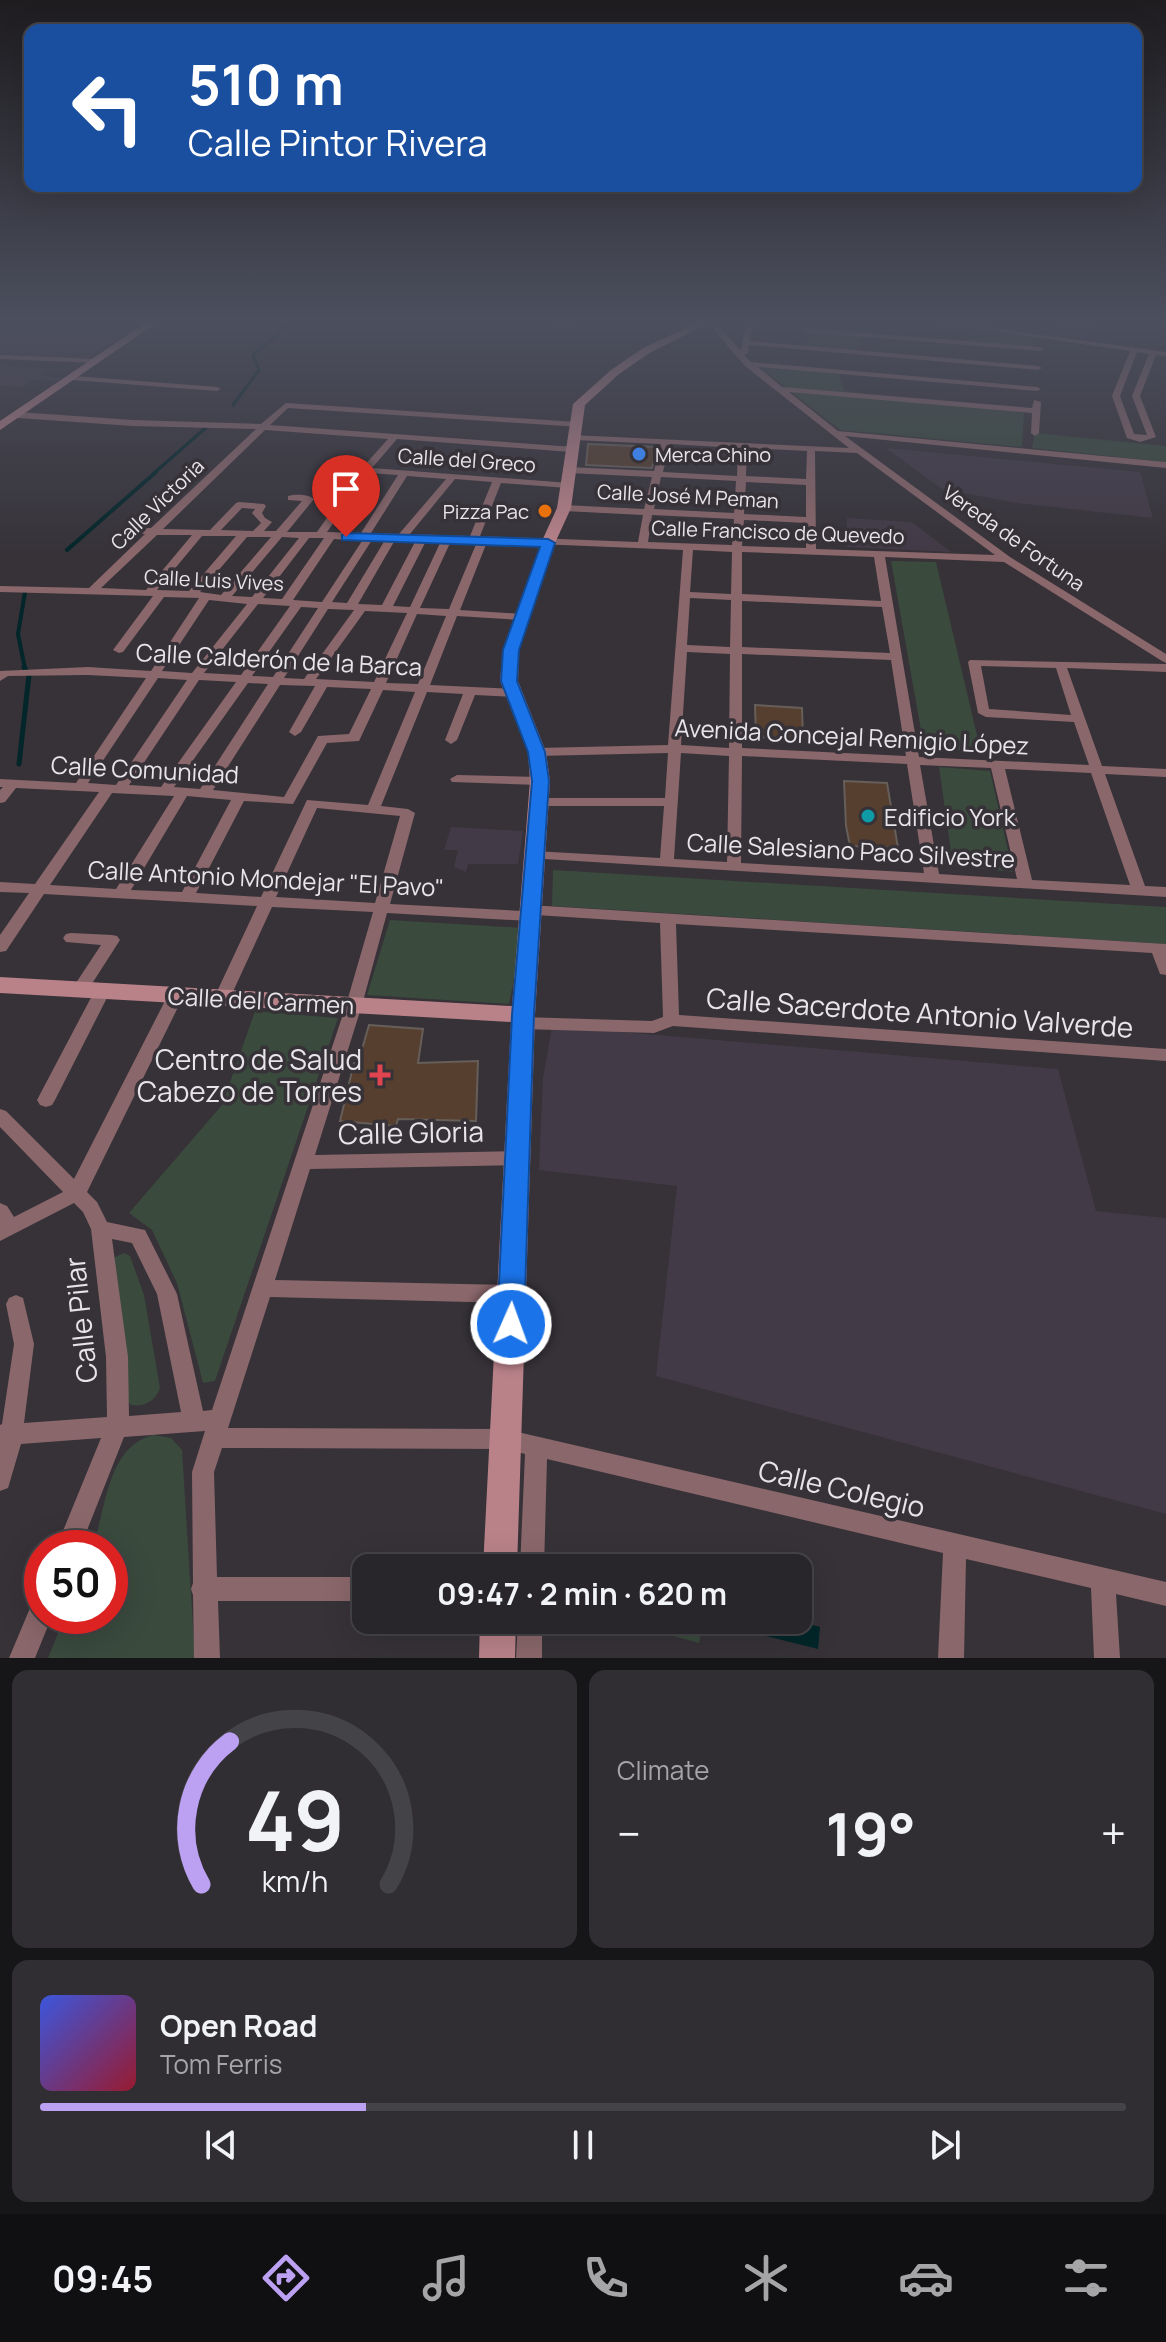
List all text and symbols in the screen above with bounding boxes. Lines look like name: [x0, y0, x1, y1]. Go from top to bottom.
text: 510 m: [188, 45, 344, 122]
icon: left: [56, 56, 160, 160]
text: Calle Pintor Rivera: [188, 118, 487, 167]
place label: Merca Chino: [655, 441, 771, 468]
street label: Calle del Greco: [397, 442, 537, 478]
marker: Merca Chino: [630, 445, 648, 463]
street label: Calle Victoria: [104, 453, 210, 555]
pin: [312, 455, 380, 537]
icon: arrive: [324, 467, 368, 511]
street label: Calle José M Peman: [597, 478, 779, 514]
street label: Vereda de Fortuna: [938, 479, 1090, 597]
place label: Pizza Pac: [443, 498, 529, 525]
marker: Pizza Pac: [536, 502, 554, 520]
street label: Calle Francisco de Quevedo: [651, 514, 905, 550]
street label: Calle Luis Vives: [143, 563, 285, 597]
street label: Calle Calderón de la Barca: [135, 635, 423, 683]
street label: Avenida Concejal Remigio López: [674, 710, 1030, 762]
street label: Calle Comunidad: [50, 748, 240, 790]
place label: Edificio York: [884, 800, 1017, 833]
marker: Edificio York: [859, 807, 877, 825]
street label: Calle Salesiano Paco Silvestre: [686, 825, 1016, 875]
street label: Calle Antonio Mondejar "El Pavo": [87, 852, 445, 904]
street label: Calle Sacerdote Antonio Valverde: [705, 978, 1135, 1046]
street label: Calle del Carmen: [167, 979, 355, 1021]
place label: Centro de Salud Cabezo de Torres: [137, 1040, 362, 1110]
marker: Centro de Salud Cabezo de Torres: [369, 1064, 391, 1086]
street label: Calle Gloria: [338, 1112, 484, 1152]
street label: Calle Pilar: [55, 1255, 105, 1385]
position arrow: [469, 1282, 553, 1366]
street label: Calle Colegio: [755, 1450, 929, 1526]
speed limit sign: 50: [24, 1530, 128, 1634]
text: 09:47 · 2 min · 620 m: [437, 1573, 727, 1614]
text: Climate: [617, 1752, 709, 1788]
text: 49: [244, 1762, 345, 1876]
text: 19°: [825, 1792, 916, 1874]
text: −: [617, 1803, 641, 1863]
text: +: [1101, 1803, 1126, 1863]
text: km/h: [261, 1862, 328, 1901]
text: Open Road: [160, 2005, 317, 2046]
text: Tom Ferris: [160, 2046, 282, 2082]
icon: previous: [199, 2123, 243, 2167]
icon: pause: [561, 2123, 605, 2167]
icon: next: [923, 2123, 967, 2167]
icon: directions: [258, 2250, 314, 2306]
icon: music: [418, 2250, 474, 2306]
icon: phone: [578, 2250, 634, 2306]
icon: climate: [738, 2250, 794, 2306]
icon: car: [898, 2250, 954, 2306]
icon: filters: [1058, 2250, 1114, 2306]
text: 09:45: [52, 2254, 153, 2303]

